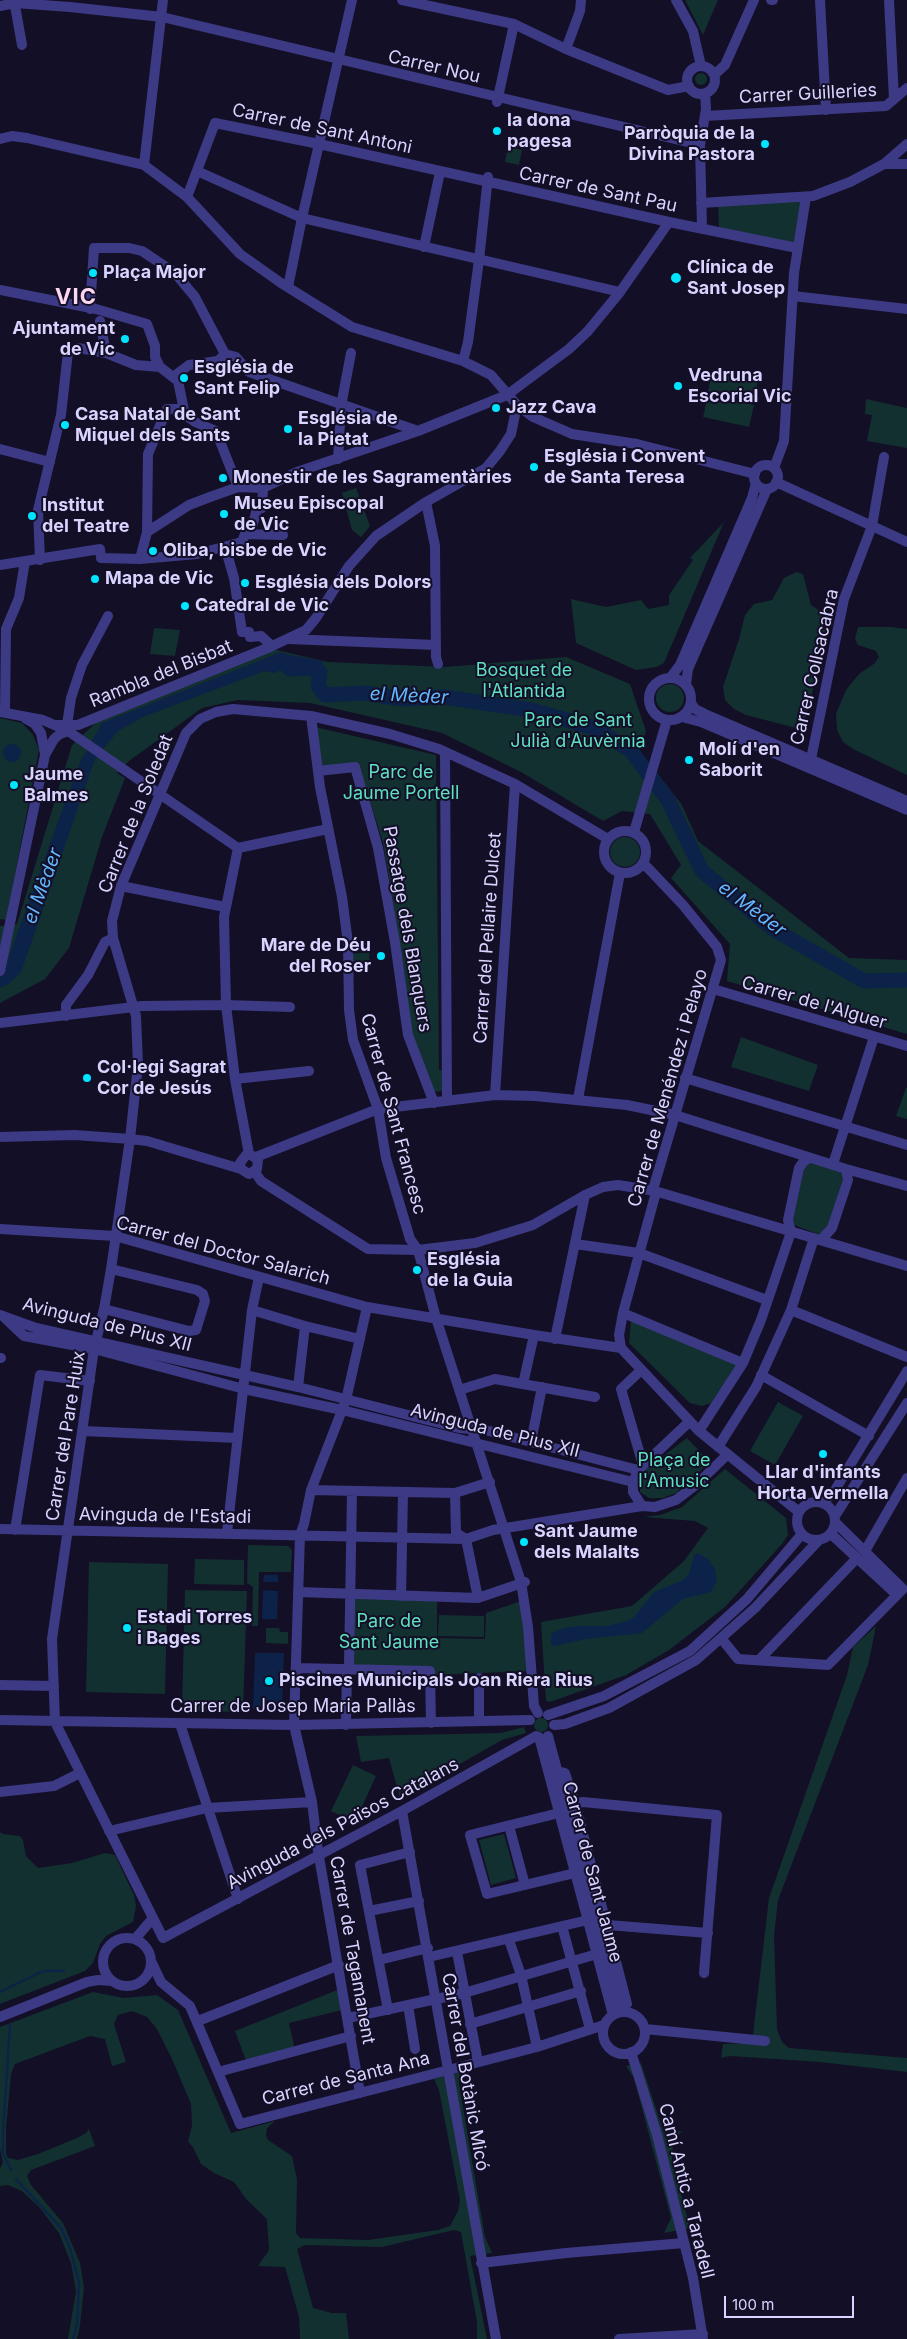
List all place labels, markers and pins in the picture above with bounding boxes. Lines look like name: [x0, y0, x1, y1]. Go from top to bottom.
place label: la dona pagesa: [507, 110, 572, 152]
place label: Parròquia de la Divina Pastora: [624, 123, 755, 166]
marker: la dona pagesa: [491, 125, 503, 137]
marker: Parròquia de la Divina Pastora: [759, 138, 771, 150]
place label: Clínica de Sant Josep: [687, 257, 785, 300]
place label: Plaça Major: [103, 262, 206, 284]
marker: Plaça Major: [87, 267, 99, 279]
marker: Clínica de Sant Josep: [669, 271, 683, 285]
place label: Ajuntament de Vic: [12, 318, 115, 360]
marker: Ajuntament de Vic: [119, 333, 131, 345]
place label: Església de Sant Felip: [194, 357, 294, 399]
place label: Vedruna Escorial Vic: [688, 365, 791, 408]
marker: Església de Sant Felip: [178, 372, 190, 384]
marker: Vedruna Escorial Vic: [672, 380, 684, 392]
place label: Jazz Cava: [506, 397, 596, 419]
marker: Jazz Cava: [490, 402, 502, 414]
place label: Casa Natal de Sant Miquel dels Sants: [75, 404, 240, 446]
place label: Església de la Pietat: [298, 408, 398, 450]
marker: Casa Natal de Sant Miquel dels Sants: [59, 419, 71, 431]
marker: Església de la Pietat: [282, 423, 294, 435]
place label: Església i Convent de Santa Teresa: [544, 446, 705, 488]
marker: Església i Convent de Santa Teresa: [528, 461, 540, 473]
place label: Monestir de les Sagramentàries: [233, 467, 512, 489]
marker: Monestir de les Sagramentàries: [217, 472, 229, 484]
place label: Museu Episcopal de Vic: [234, 493, 384, 536]
place label: Institut del Teatre: [42, 495, 129, 538]
marker: Museu Episcopal de Vic: [218, 508, 230, 520]
marker: Institut del Teatre: [26, 510, 38, 522]
place label: Oliba, bisbe de Vic: [163, 540, 327, 562]
marker: Oliba, bisbe de Vic: [147, 545, 159, 557]
place label: Mapa de Vic: [105, 568, 214, 590]
place label: Església dels Dolors: [255, 572, 431, 594]
marker: Mapa de Vic: [89, 573, 101, 585]
marker: Església dels Dolors: [239, 577, 251, 589]
place label: Catedral de Vic: [195, 595, 329, 617]
marker: Catedral de Vic: [179, 600, 191, 612]
place label: Molí d'en Saborit: [699, 739, 780, 782]
marker: Molí d'en Saborit: [683, 754, 695, 766]
place label: Jaume Balmes: [24, 764, 88, 806]
marker: Jaume Balmes: [8, 779, 20, 791]
place label: Mare de Déu del Roser: [261, 935, 371, 978]
marker: Mare de Déu del Roser: [375, 950, 387, 962]
place label: Col·legi Sagrat Cor de Jesús: [97, 1057, 226, 1100]
marker: Col·legi Sagrat Cor de Jesús: [81, 1072, 93, 1084]
place label: Església de la Guia: [427, 1249, 513, 1292]
marker: Església de la Guia: [411, 1264, 423, 1276]
marker: Llar d'infants Horta Vermella: [817, 1448, 829, 1460]
place label: Llar d'infants Horta Vermella: [757, 1462, 889, 1505]
place label: Sant Jaume dels Malalts: [534, 1521, 640, 1564]
marker: Sant Jaume dels Malalts: [518, 1536, 530, 1548]
place label: Estadi Torres i Bages: [137, 1607, 252, 1650]
marker: Estadi Torres i Bages: [121, 1622, 133, 1634]
place label: Piscines Municipals Joan Riera Rius: [279, 1670, 593, 1692]
marker: Piscines Municipals Joan Riera Rius: [263, 1675, 275, 1687]

